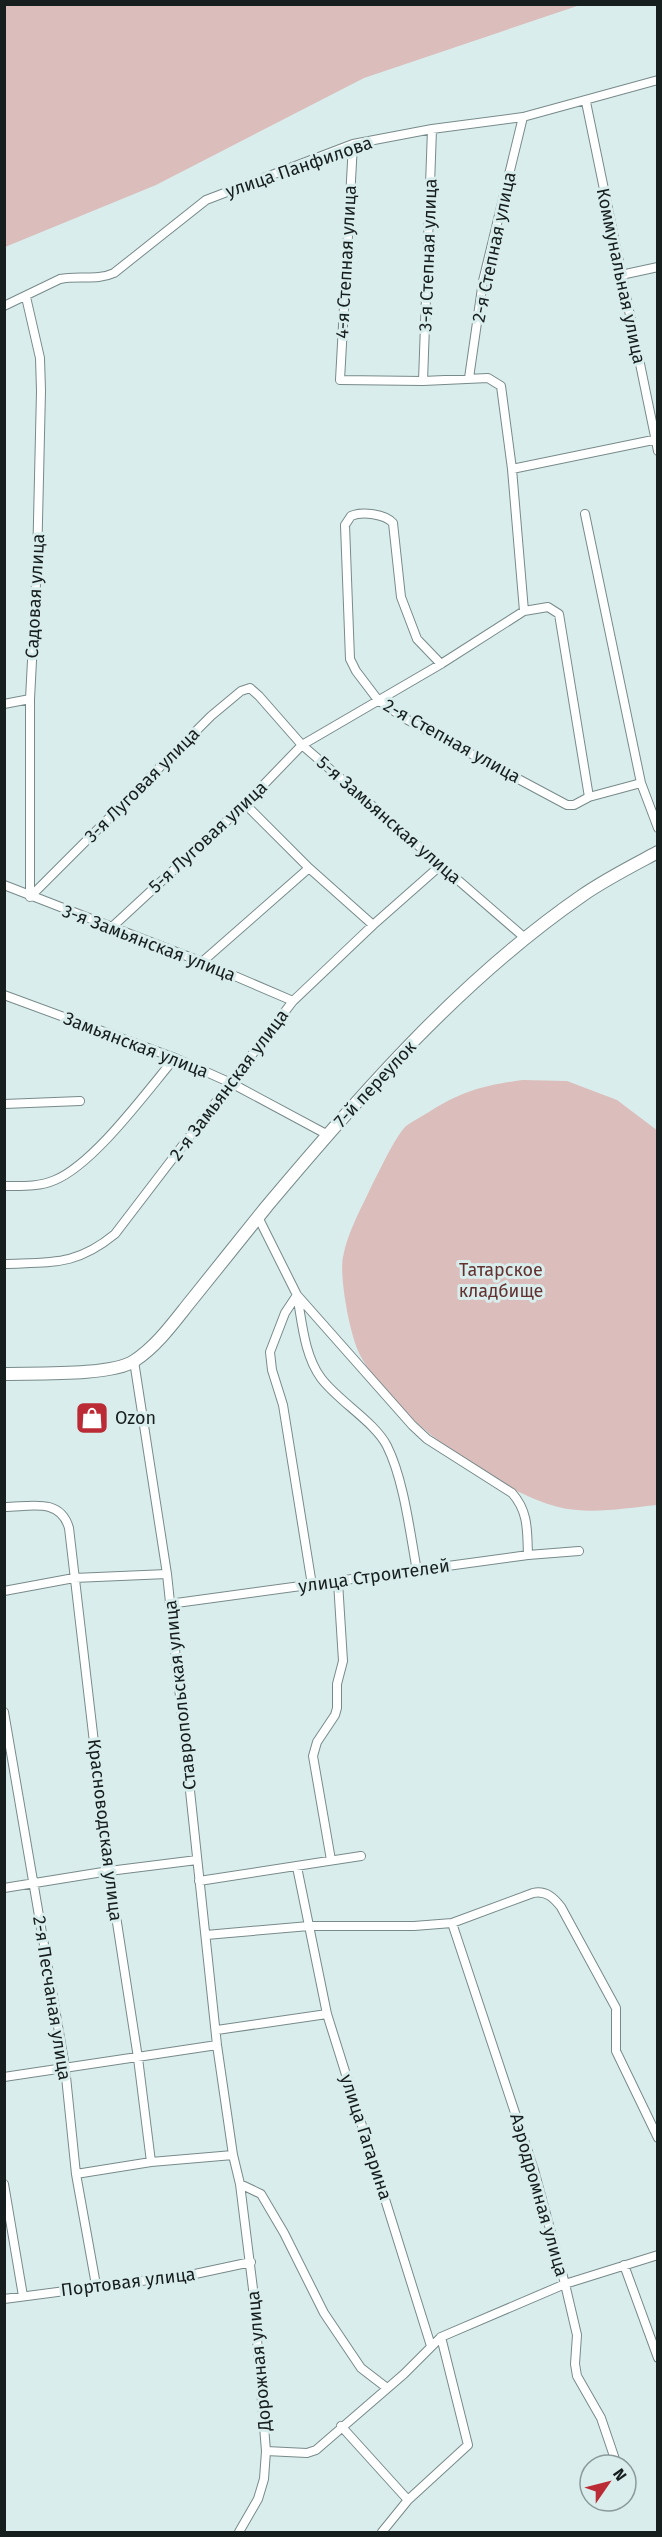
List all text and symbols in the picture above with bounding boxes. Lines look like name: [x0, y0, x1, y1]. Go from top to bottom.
street label: улица Панфилова: [223, 132, 375, 202]
street label: 2-я Степная улица: [467, 170, 521, 324]
street label: 3-я Степная улица: [414, 178, 442, 332]
street label: 4-я Степная улица: [331, 185, 361, 339]
street label: Коммунальная улица: [592, 186, 650, 366]
street label: Садовая улица: [21, 533, 49, 659]
street label: 2-я Степная улица: [380, 694, 524, 788]
street label: 3-я Луговая улица: [80, 723, 204, 847]
street label: 5-я Замьянская улица: [312, 751, 466, 889]
street label: 5-я Луговая улица: [144, 777, 272, 897]
street label: 3-я Замьянская улица: [59, 900, 239, 986]
street label: 2-я Замьянская улица: [165, 1005, 293, 1165]
street label: Замьянская улица: [60, 1007, 212, 1083]
street label: 7-й переулок: [329, 1036, 421, 1132]
park label: Татарское кладбище: [459, 1259, 543, 1302]
shop icon: Ozon: [74, 1400, 110, 1436]
place label: Ozon: [115, 1407, 156, 1429]
street label: улица Строителей: [297, 1554, 451, 1598]
street label: Ставропольская улица: [159, 1599, 201, 1791]
street label: Красноводская улица: [83, 1738, 127, 1922]
street label: 2-я Песчаная улица: [28, 1914, 76, 2082]
street label: улица Гагарина: [335, 2071, 397, 2203]
street label: Аэродромная улица: [505, 2111, 573, 2279]
street label: Портовая улица: [59, 2263, 197, 2301]
street label: Дорожная улица: [242, 2290, 276, 2433]
north arrow: [578, 2453, 638, 2513]
text: N: [609, 2465, 631, 2484]

